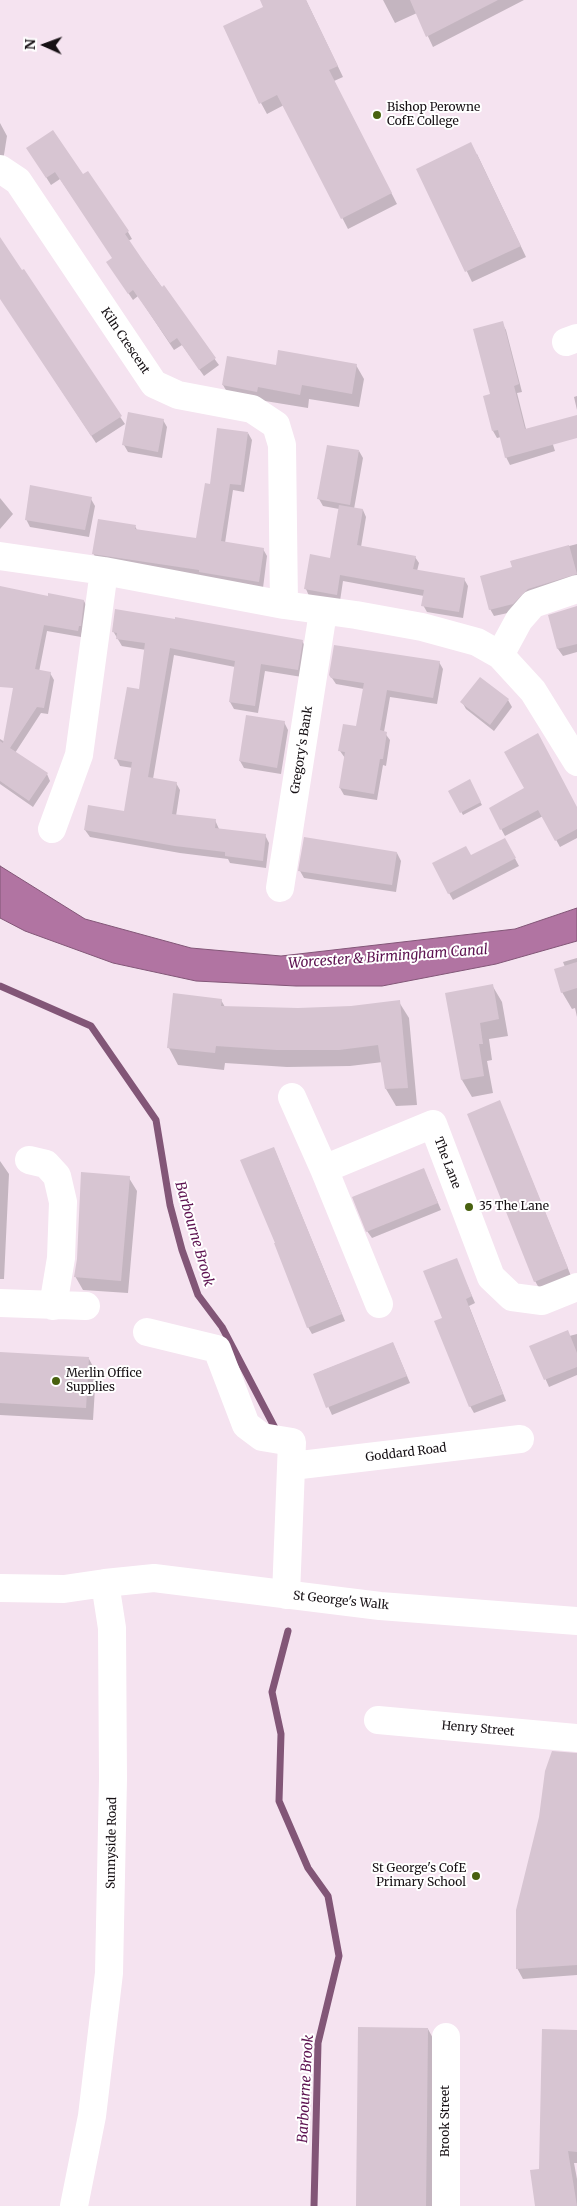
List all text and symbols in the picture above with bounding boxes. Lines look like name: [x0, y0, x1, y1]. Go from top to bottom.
north arrow: [20, 20, 70, 70]
text: N: [21, 39, 39, 50]
place label: Bishop Perowne CofE College: [387, 101, 480, 129]
marker: Bishop Perowne CofE College: [371, 109, 383, 121]
street label: Kiln Crescent: [98, 305, 152, 377]
street label: Gregory's Bank: [288, 705, 316, 795]
water label: Worcester & Birmingham Canal: [288, 942, 488, 972]
street label: The Lane: [431, 1135, 463, 1191]
water label: Barbourne Brook: [171, 1180, 217, 1288]
place label: 35 The Lane: [479, 1200, 549, 1214]
marker: 35 The Lane: [463, 1201, 475, 1213]
place label: Merlin Office Supplies: [66, 1367, 142, 1395]
marker: Merlin Office Supplies: [50, 1375, 62, 1387]
street label: Goddard Road: [365, 1441, 447, 1465]
street label: St George's Walk: [292, 1589, 390, 1613]
street label: Henry Street: [441, 1719, 515, 1739]
street label: Sunnyside Road: [104, 1797, 120, 1889]
place label: St George's CofE Primary School: [372, 1862, 466, 1890]
marker: St George's CofE Primary School: [470, 1870, 482, 1882]
water label: Barbourne Brook: [295, 2034, 317, 2144]
street label: Brook Street: [439, 2085, 453, 2157]

